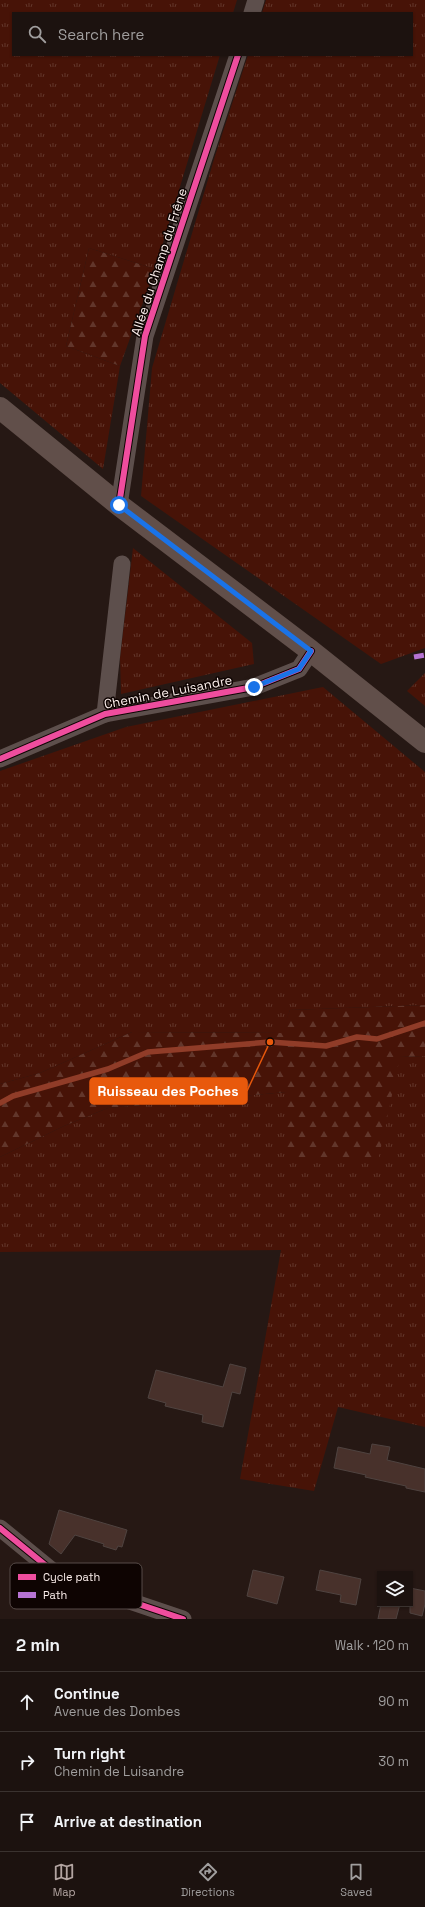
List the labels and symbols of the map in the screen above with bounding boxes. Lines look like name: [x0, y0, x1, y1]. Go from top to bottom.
street label: Allée du Champ du Frêne: [127, 186, 191, 338]
route start: [110, 496, 128, 514]
street label: Chemin de Luisandre: [102, 671, 234, 713]
route end: [245, 678, 263, 696]
callout: Ruisseau des Poches: [90, 1078, 247, 1104]
text: Ruisseau des Poches: [97, 1082, 239, 1100]
legend: [10, 1563, 142, 1609]
text: Cycle path: [43, 1570, 100, 1584]
text: Path: [43, 1588, 67, 1602]

